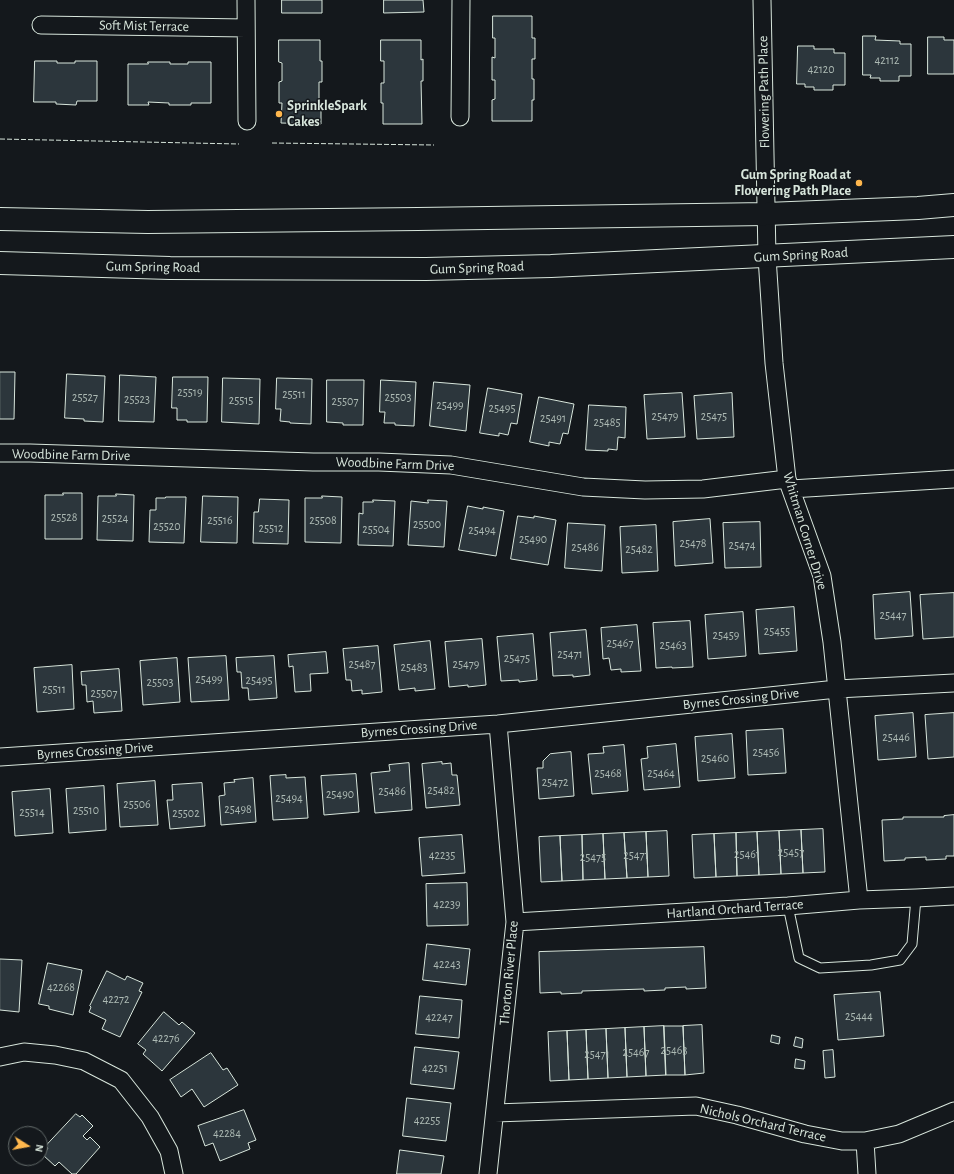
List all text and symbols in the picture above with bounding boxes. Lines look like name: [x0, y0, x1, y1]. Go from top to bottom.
street label: Soft Mist Terrace: [99, 17, 189, 35]
street label: Flowering Path Place: [755, 36, 773, 148]
house number: 42112: [875, 53, 899, 67]
house number: 42120: [807, 62, 835, 76]
place label: SprinkleSpark Cakes: [287, 98, 367, 130]
marker: SprinkleSpark Cakes: [274, 109, 284, 119]
place label: Gum Spring Road at Flowering Path Place: [734, 167, 851, 200]
marker: Gum Spring Road at Flowering Path Place: [854, 178, 864, 188]
street label: Gum Spring Road: [753, 244, 849, 266]
street label: Gum Spring Road: [106, 258, 200, 276]
street label: Gum Spring Road: [430, 258, 524, 278]
house number: 25519: [177, 385, 203, 399]
house number: 25511: [282, 387, 306, 401]
house number: 25527: [72, 390, 98, 404]
house number: 25503: [385, 390, 411, 404]
house number: 25523: [124, 392, 150, 406]
house number: 25515: [229, 393, 253, 407]
house number: 25507: [332, 394, 358, 408]
house number: 25499: [436, 398, 464, 412]
house number: 25495: [489, 401, 515, 415]
house number: 25479: [652, 409, 678, 423]
house number: 25475: [701, 409, 727, 423]
house number: 25491: [540, 411, 566, 425]
house number: 25485: [594, 415, 620, 429]
street label: Woodbine Farm Drive: [12, 446, 130, 464]
street label: Woodbine Farm Drive: [335, 454, 455, 474]
street label: Whitman Corner Drive: [779, 470, 831, 592]
house number: 25528: [51, 510, 77, 524]
house number: 25524: [102, 511, 128, 525]
house number: 25516: [207, 513, 233, 527]
house number: 25508: [309, 513, 337, 527]
house number: 25500: [413, 517, 441, 531]
house number: 25520: [153, 519, 181, 533]
house number: 25512: [258, 521, 284, 535]
house number: 25504: [362, 522, 390, 536]
house number: 25494: [468, 523, 496, 537]
house number: 25490: [519, 532, 547, 546]
house number: 25478: [680, 536, 706, 550]
house number: 25474: [728, 538, 756, 552]
house number: 25486: [571, 540, 599, 554]
house number: 25482: [625, 542, 653, 556]
house number: 25447: [879, 608, 907, 622]
house number: 25455: [764, 624, 790, 638]
house number: 25459: [713, 628, 739, 642]
house number: 25467: [607, 636, 633, 650]
house number: 25463: [660, 638, 686, 652]
house number: 25471: [557, 647, 583, 661]
house number: 25475: [504, 651, 530, 665]
house number: 25487: [349, 657, 375, 671]
house number: 25479: [453, 657, 479, 671]
house number: 25483: [401, 660, 427, 674]
house number: 25499: [195, 672, 223, 686]
house number: 25495: [246, 673, 272, 687]
house number: 25503: [147, 675, 173, 689]
house number: 25511: [42, 682, 66, 696]
street label: Byrnes Crossing Drive: [682, 685, 800, 713]
house number: 25507: [91, 686, 117, 700]
street label: Byrnes Crossing Drive: [360, 717, 478, 741]
house number: 25446: [882, 730, 910, 744]
street label: Byrnes Crossing Drive: [36, 739, 154, 763]
house number: 25456: [753, 745, 779, 759]
house number: 25460: [701, 751, 729, 765]
house number: 25468: [594, 766, 622, 780]
house number: 25464: [647, 766, 675, 780]
house number: 25472: [542, 775, 568, 789]
house number: 25482: [427, 783, 455, 797]
house number: 25486: [378, 784, 406, 798]
house number: 25490: [326, 787, 354, 801]
house number: 25494: [275, 791, 303, 805]
house number: 25506: [123, 797, 151, 811]
house number: 25498: [224, 802, 252, 816]
house number: 25510: [73, 803, 99, 817]
house number: 25514: [19, 805, 45, 819]
house number: 25502: [172, 806, 200, 820]
house number: 25457: [778, 845, 804, 859]
house number: 25461: [734, 847, 760, 861]
house number: 42235: [429, 848, 455, 862]
house number: 25471: [623, 848, 649, 862]
house number: 25475: [580, 850, 606, 864]
street label: Hartland Orchard Terrace: [666, 896, 804, 922]
house number: 42239: [433, 897, 461, 911]
street label: Thorton River Place: [496, 920, 522, 1026]
house number: 42243: [433, 957, 461, 971]
house number: 42268: [47, 980, 75, 994]
house number: 42272: [102, 992, 130, 1006]
house number: 25444: [845, 1009, 873, 1023]
house number: 42247: [425, 1010, 453, 1024]
house number: 42276: [152, 1031, 180, 1045]
house number: 25463: [661, 1043, 687, 1057]
house number: 25467: [623, 1045, 649, 1059]
house number: 25471: [584, 1047, 610, 1061]
house number: 42251: [422, 1061, 448, 1075]
street label: Nichols Orchard Terrace: [698, 1100, 828, 1146]
house number: 42255: [414, 1113, 440, 1127]
north arrow: [8, 1126, 48, 1166]
house number: 42284: [213, 1126, 241, 1140]
text: N: [33, 1143, 45, 1153]

